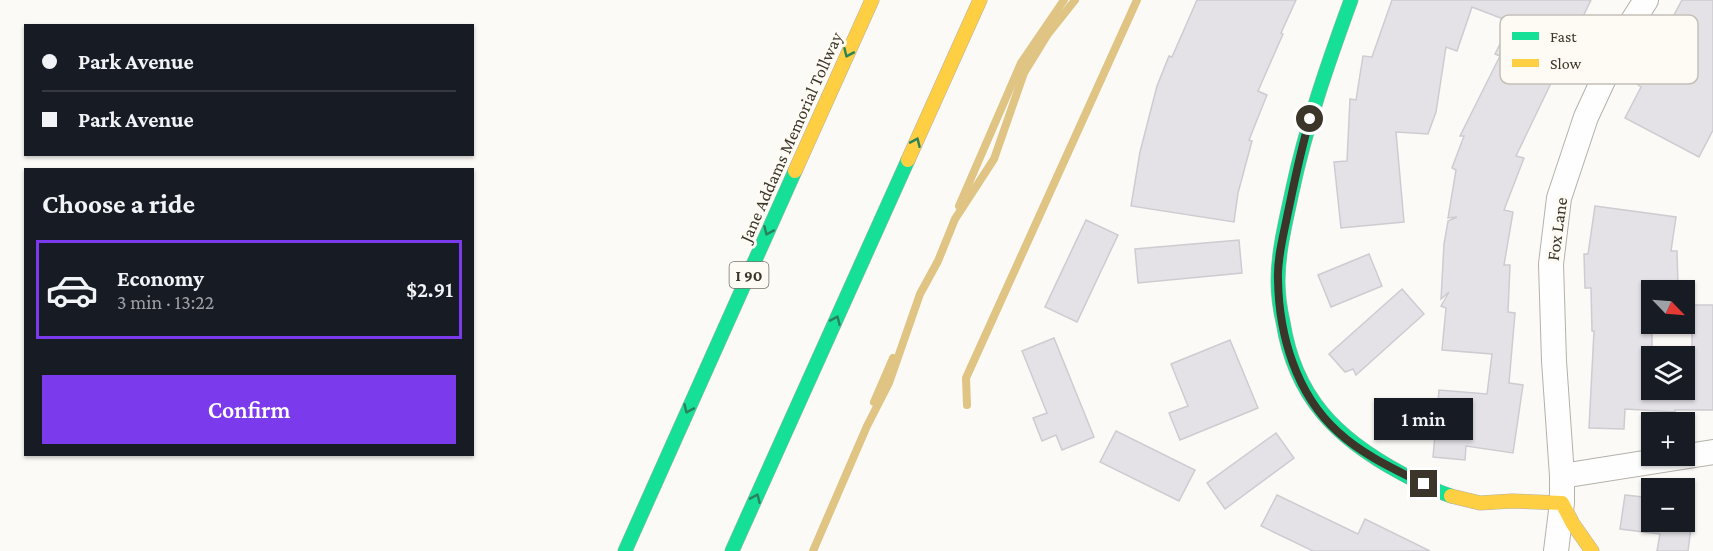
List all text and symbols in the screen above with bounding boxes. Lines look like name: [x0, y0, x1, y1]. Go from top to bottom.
legend: [1500, 15, 1698, 84]
street label: Jane Addams Memorial Tollway: [735, 28, 847, 247]
text: Fast: [1550, 28, 1577, 45]
one-way arrow: [844, 47, 856, 58]
text: Park Avenue: [78, 49, 194, 74]
text: Slow: [1550, 55, 1582, 72]
route start: [1296, 105, 1323, 132]
text: Park Avenue: [78, 107, 194, 132]
one-way arrow: [909, 137, 921, 148]
text: Choose a ride: [42, 189, 195, 219]
street label: Fox Lane: [1543, 196, 1571, 262]
one-way arrow: [764, 225, 776, 236]
road number: I 90: [730, 262, 768, 288]
icon: car: [45, 263, 99, 317]
text: Economy: [117, 266, 204, 291]
text: $2.91: [406, 277, 453, 302]
north arrow: [1641, 280, 1695, 334]
map controls: [1641, 280, 1695, 532]
text: 3 min · 13:22: [117, 291, 214, 313]
one-way arrow: [829, 315, 841, 326]
button: layers: [1641, 346, 1695, 400]
button: Confirm: [42, 375, 456, 444]
callout: 1 min: [1374, 397, 1474, 439]
one-way arrow: [684, 403, 696, 414]
text: 1 min: [1401, 408, 1446, 430]
button: +: [1641, 412, 1695, 466]
route end: [1410, 470, 1437, 497]
button: −: [1641, 478, 1695, 532]
one-way arrow: [749, 493, 761, 504]

